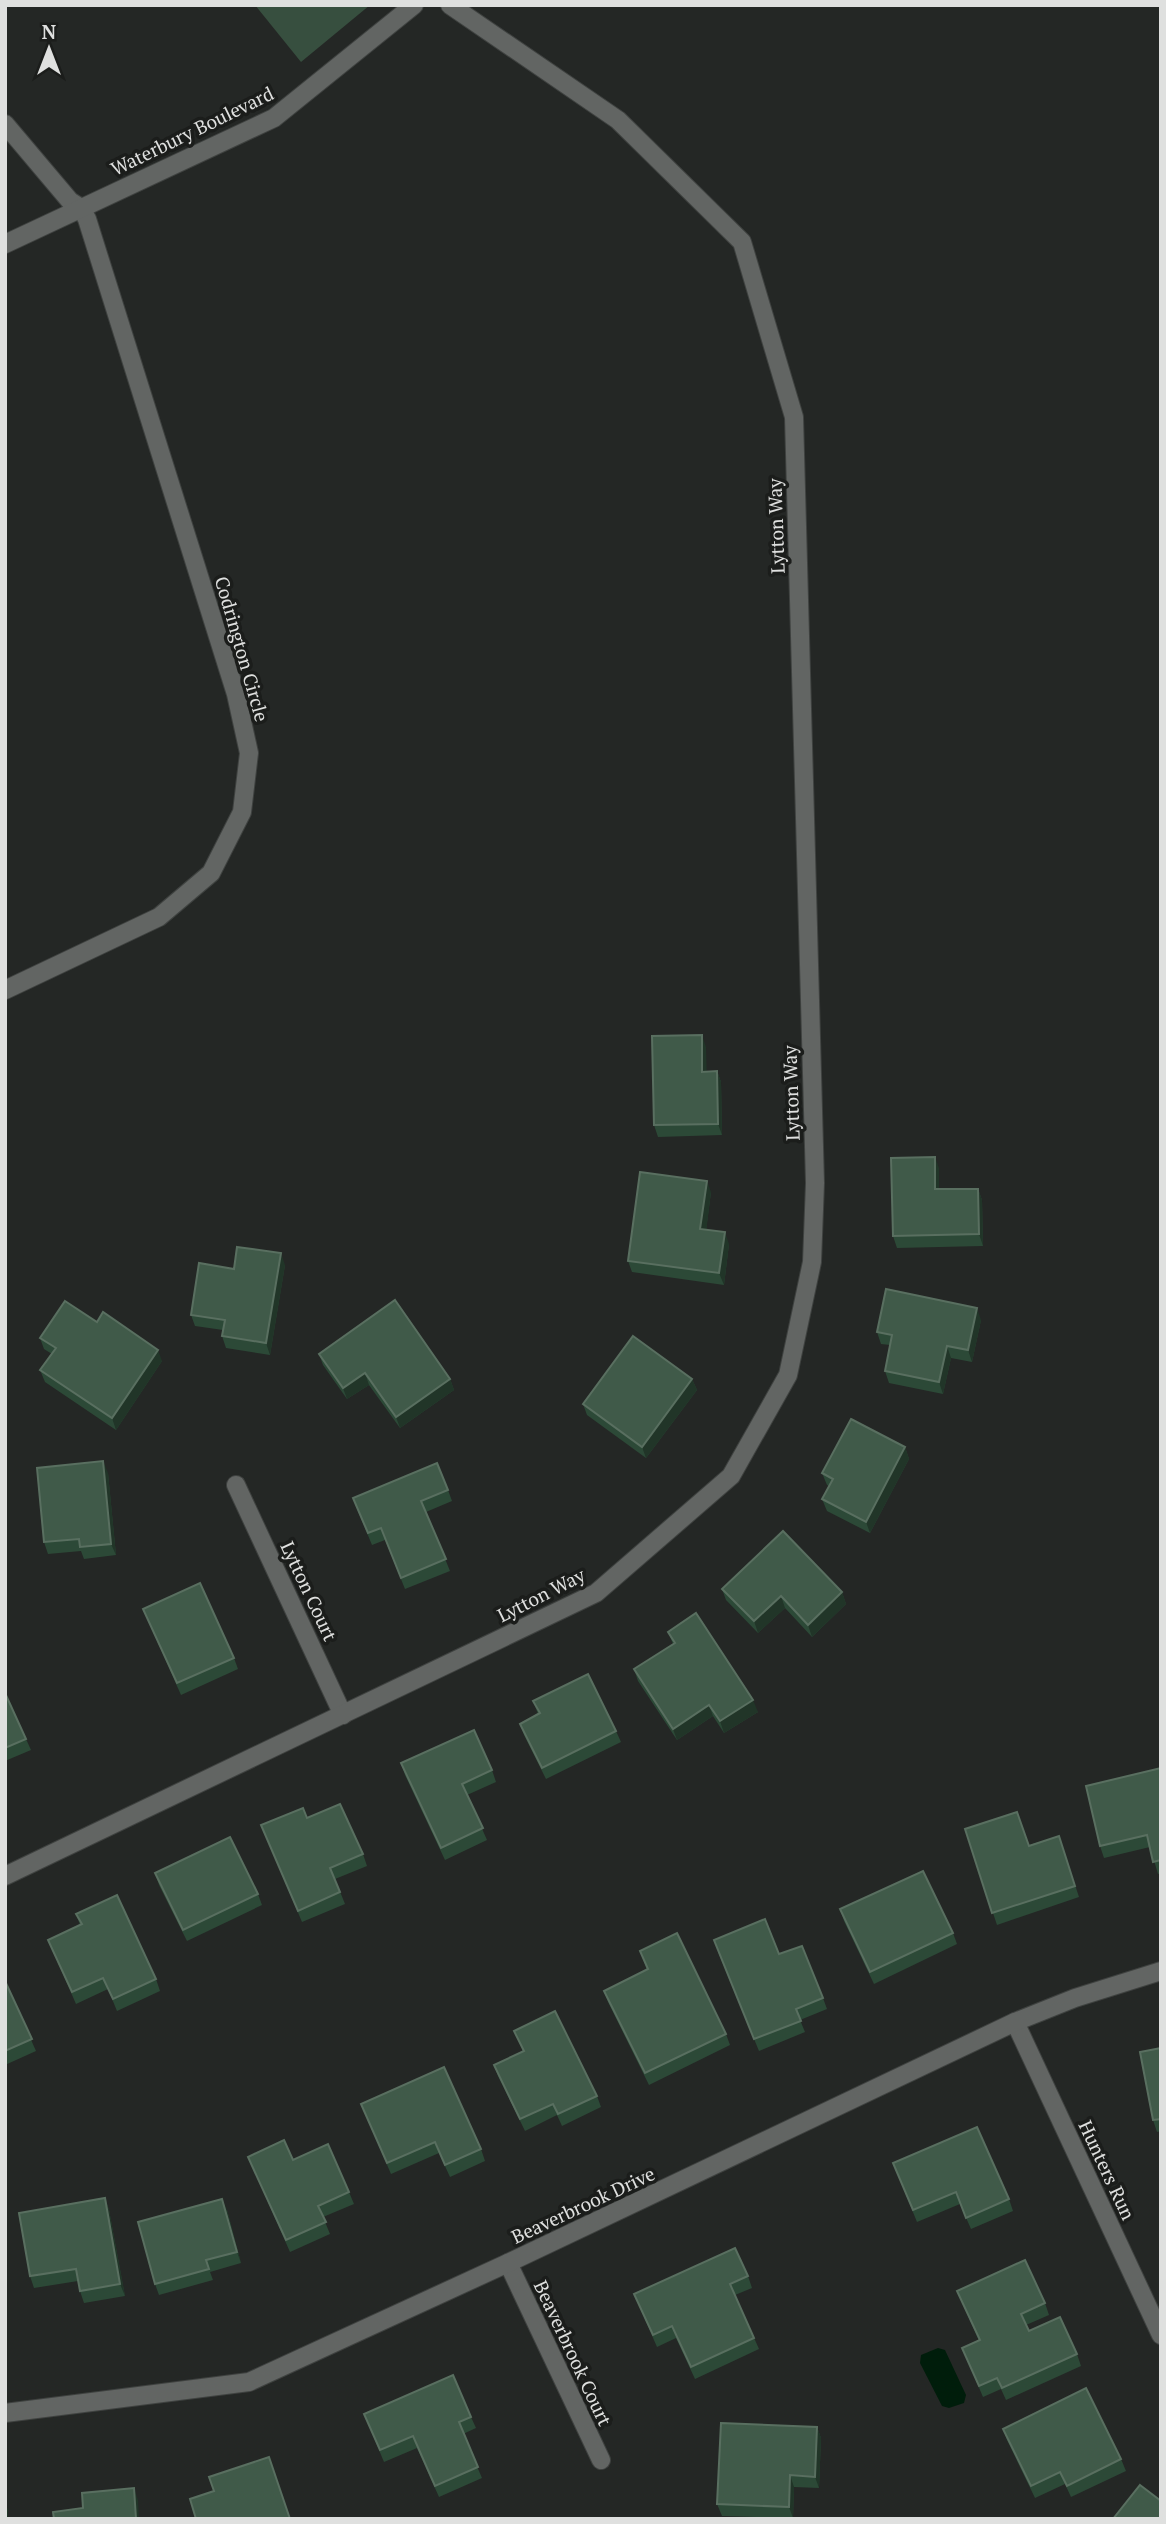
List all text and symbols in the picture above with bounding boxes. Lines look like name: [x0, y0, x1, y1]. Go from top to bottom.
north arrow: [14, 14, 84, 84]
text: N: [42, 19, 57, 44]
street label: Waterbury Boulevard: [106, 80, 278, 181]
street label: Lytton Way: [761, 478, 790, 574]
street label: Codrington Circle: [210, 573, 275, 724]
street label: Lytton Way: [776, 1045, 805, 1141]
street label: Lytton Court: [275, 1537, 343, 1645]
street label: Lytton Way: [493, 1562, 589, 1627]
street label: Hunters Run: [1073, 2116, 1141, 2224]
street label: Beaverbrook Drive: [507, 2160, 658, 2249]
street label: Beaverbrook Court: [529, 2276, 618, 2429]

